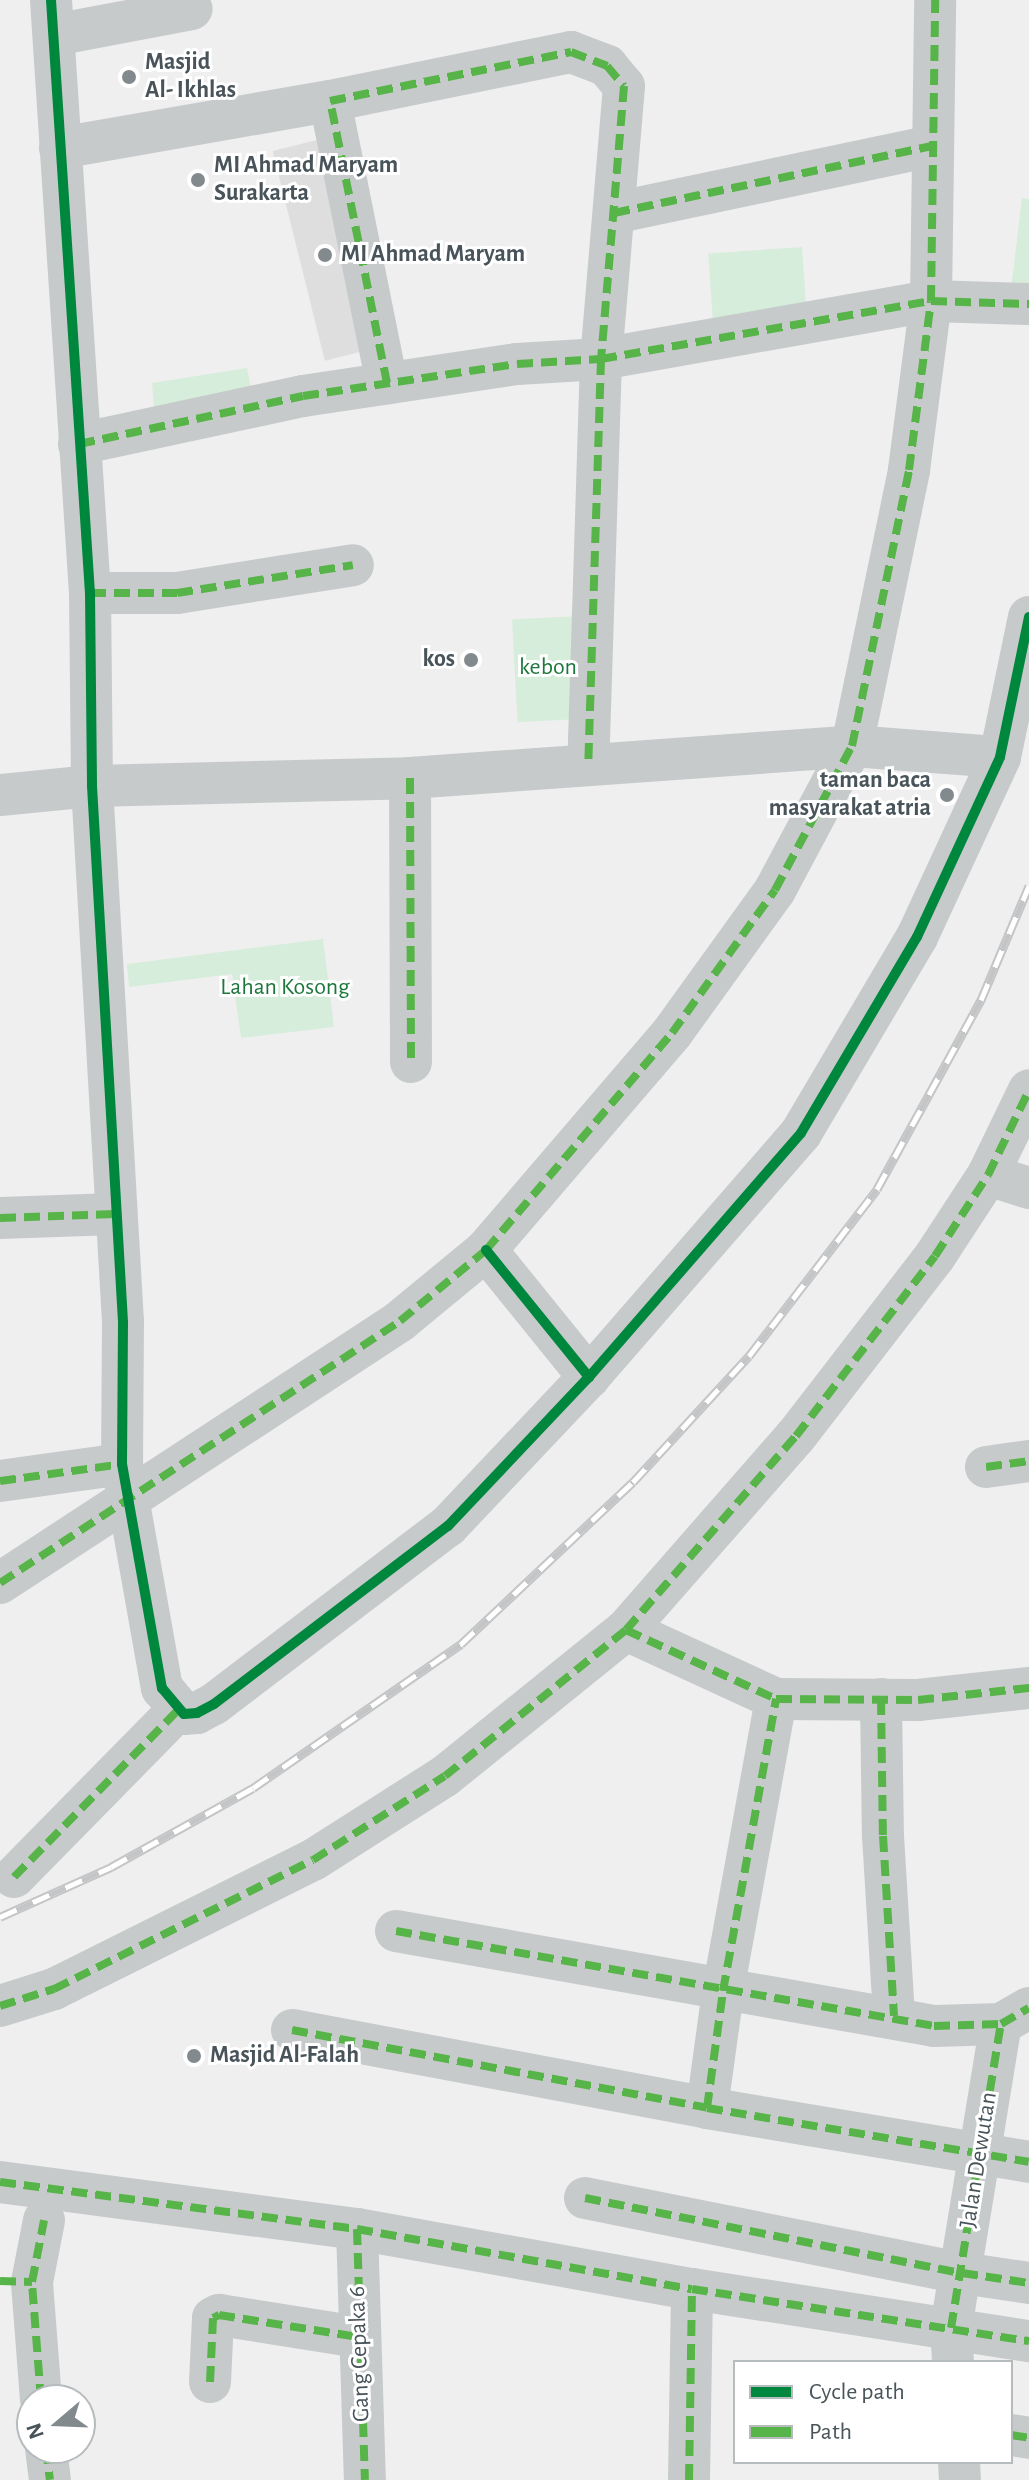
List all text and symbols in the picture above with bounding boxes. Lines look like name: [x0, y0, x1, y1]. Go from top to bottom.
place label: Masjid Al- Ikhlas: [145, 49, 236, 105]
marker: Masjid Al- Ikhlas: [120, 68, 138, 86]
place label: MI Ahmad Maryam Surakarta: [214, 152, 398, 208]
marker: MI Ahmad Maryam Surakarta: [189, 171, 207, 189]
place label: MI Ahmad Maryam: [341, 241, 525, 269]
marker: MI Ahmad Maryam: [316, 246, 334, 264]
place label: kos: [422, 646, 455, 674]
marker: kos: [462, 651, 480, 669]
park label: kebon: [519, 654, 577, 682]
place label: taman baca masyarakat atria: [769, 767, 931, 823]
marker: taman baca masyarakat atria: [938, 786, 956, 804]
park label: Lahan Kosong: [220, 974, 350, 1002]
place label: Masjid Al-Falah: [210, 2042, 359, 2070]
marker: Masjid Al-Falah: [185, 2047, 203, 2065]
street label: Jalan Dewutan: [954, 2090, 1004, 2230]
street label: Gang Cepaka 6: [343, 2285, 377, 2423]
legend: [733, 2360, 1013, 2464]
text: Cycle path: [809, 2380, 905, 2404]
north arrow: [16, 2384, 96, 2464]
text: N: [22, 2420, 48, 2442]
text: Path: [809, 2420, 852, 2444]

